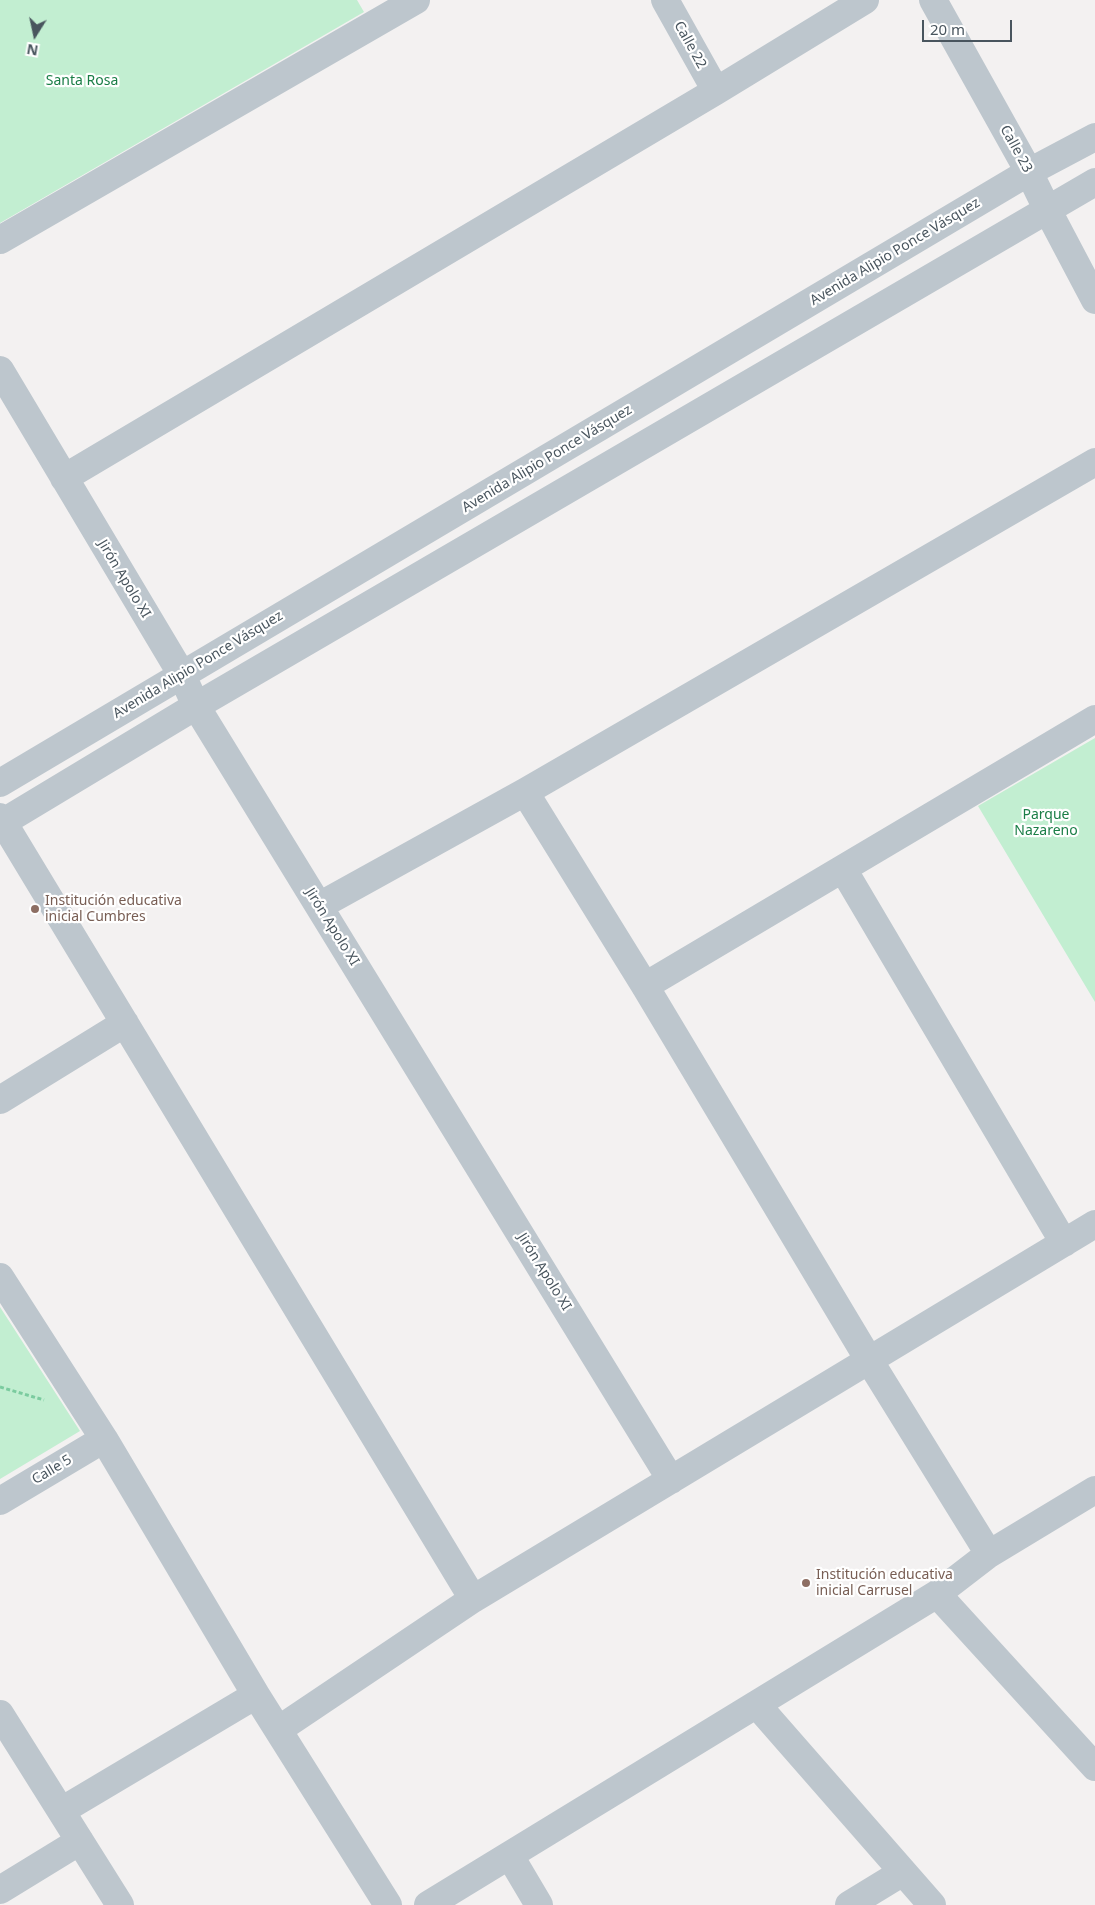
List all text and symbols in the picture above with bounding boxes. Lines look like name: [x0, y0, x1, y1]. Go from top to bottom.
north arrow: [10, 10, 60, 60]
scale bar: [925, 10, 1015, 42]
street label: Calle 22: [670, 18, 710, 72]
text: 20 m: [930, 19, 965, 39]
text: N: [25, 40, 40, 61]
park label: Santa Rosa: [46, 73, 118, 89]
street label: Calle 23: [996, 122, 1036, 176]
street label: Avenida Alipio Ponce Vásquez: [807, 195, 983, 309]
street label: Avenida Alipio Ponce Vásquez: [459, 402, 635, 516]
street label: Jirón Apolo XI: [94, 537, 154, 621]
street label: Avenida Alipio Ponce Vásquez: [110, 608, 286, 722]
park label: Parque Nazareno: [1014, 807, 1078, 840]
street label: Jirón Apolo XI: [301, 885, 363, 969]
place label: Institución educativa inicial Cumbres: [45, 893, 182, 926]
marker: Institución educativa inicial Cumbres: [29, 903, 41, 915]
street label: Jirón Apolo XI: [513, 1230, 575, 1314]
street label: Calle 5: [29, 1452, 75, 1488]
place label: Institución educativa inicial Carrusel: [816, 1567, 953, 1600]
marker: Institución educativa inicial Carrusel: [800, 1577, 812, 1589]

